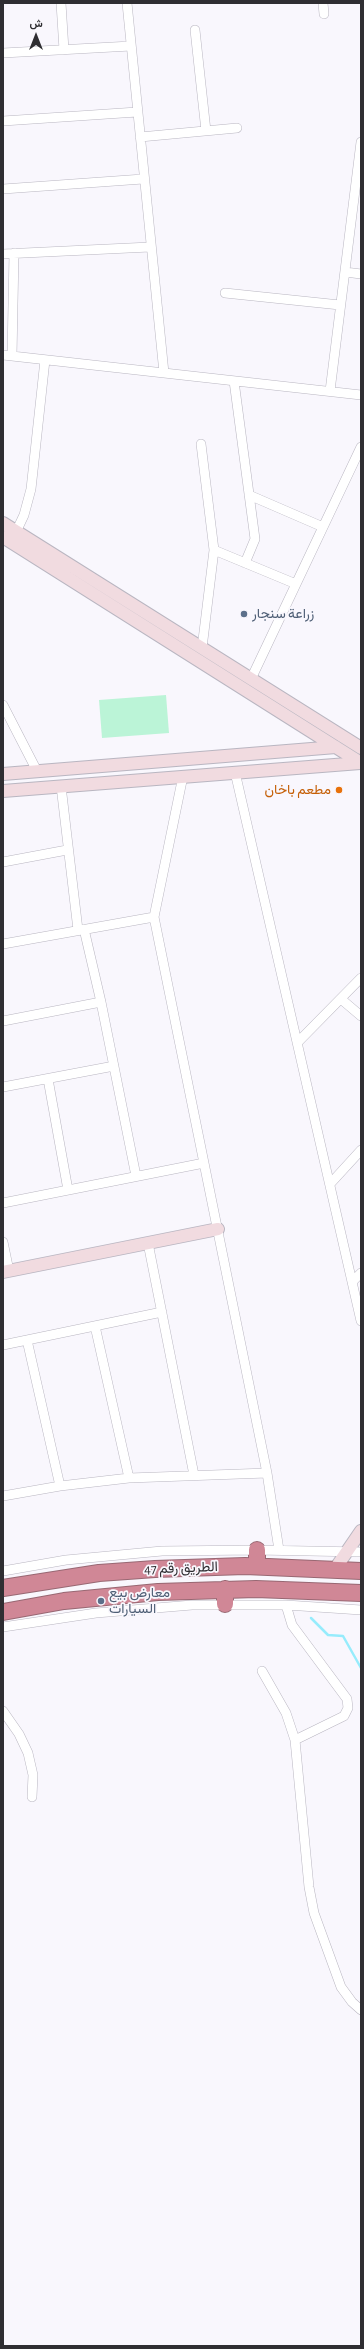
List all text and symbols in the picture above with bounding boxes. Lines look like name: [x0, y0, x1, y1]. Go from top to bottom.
north arrow: [16, 16, 56, 56]
text: ش: [29, 18, 43, 29]
place label: زراعة سنجار: [252, 606, 314, 622]
marker: زراعة سنجار: [239, 609, 249, 619]
place label: مطعم باخان: [265, 782, 331, 798]
marker: مطعم باخان: [334, 785, 344, 795]
street label: الطريق رقم 47: [144, 1558, 218, 1578]
place label: معارض بيع السيارات: [109, 1585, 170, 1618]
marker: معارض بيع السيارات: [96, 1596, 106, 1606]

